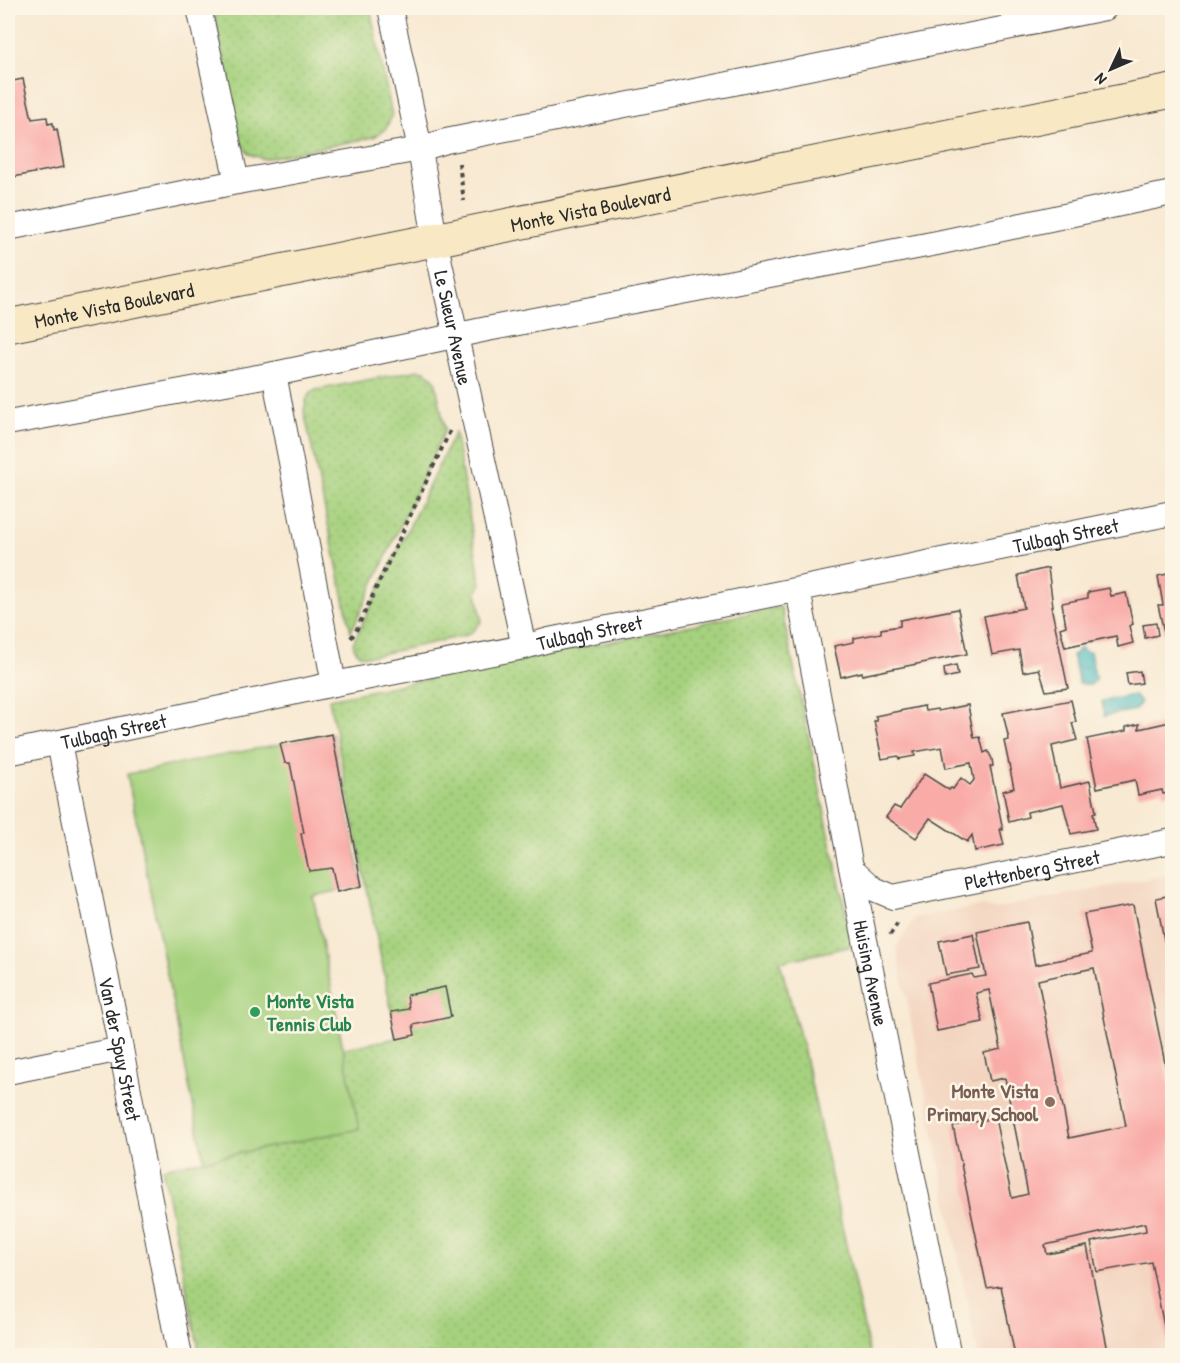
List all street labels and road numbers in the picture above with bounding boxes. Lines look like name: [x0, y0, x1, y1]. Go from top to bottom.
street label: Monte Vista Boulevard: [508, 179, 673, 238]
street label: Le Sueur Avenue: [429, 268, 480, 387]
street label: Monte Vista Boulevard: [32, 275, 196, 334]
street label: Tulbagh Street: [1010, 511, 1122, 559]
street label: Tulbagh Street: [533, 608, 646, 656]
street label: Tulbagh Street: [58, 706, 170, 755]
street label: Plettenberg Street: [962, 842, 1103, 896]
street label: Huising Avenue: [848, 918, 896, 1028]
street label: Van der Spuy Street: [93, 974, 148, 1124]

